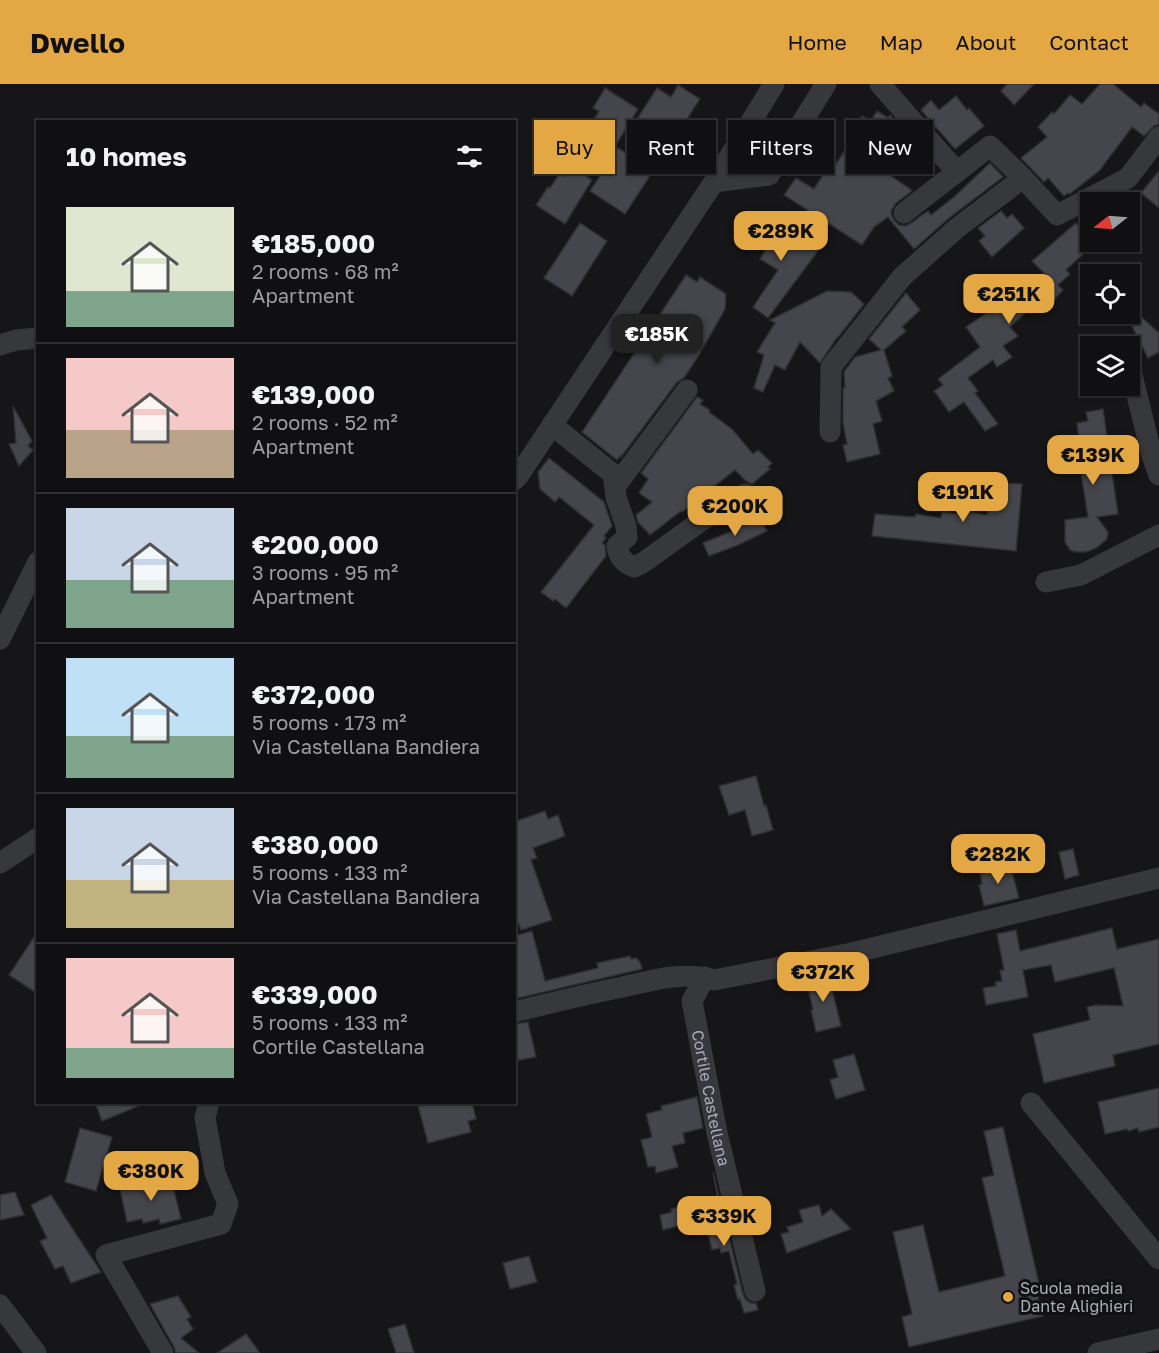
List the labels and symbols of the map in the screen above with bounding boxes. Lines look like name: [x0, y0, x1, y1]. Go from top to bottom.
north arrow: [1080, 192, 1140, 252]
pin: €289K: [739, 211, 823, 262]
pin: €251K: [967, 274, 1051, 325]
pin: €185K: [615, 314, 699, 365]
pin: €139K: [1051, 435, 1135, 486]
pin: €191K: [921, 472, 1005, 523]
pin: €200K: [693, 486, 777, 537]
pin: €282K: [956, 834, 1040, 885]
pin: €372K: [781, 952, 865, 1003]
street label: Cortile Castellana: [688, 1028, 735, 1168]
pin: €380K: [109, 1151, 193, 1202]
pin: €339K: [682, 1196, 766, 1247]
place label: Scuola media Dante Alighieri: [1020, 1278, 1133, 1316]
marker: Scuola media Dante Alighieri: [1001, 1290, 1015, 1304]

